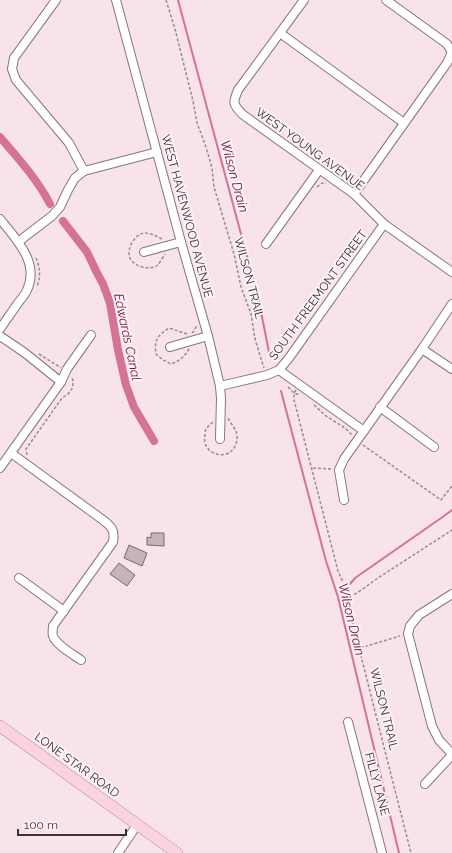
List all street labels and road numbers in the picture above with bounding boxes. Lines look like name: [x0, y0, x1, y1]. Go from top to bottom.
street label: WEST YOUNG AVENUE: [253, 105, 367, 193]
street label: WEST HAVENWOOD AVENUE: [158, 133, 216, 299]
street label: SOUTH FREEMONT STREET: [266, 227, 370, 363]
street label: WILSON TRAIL: [231, 236, 267, 320]
street label: WILSON TRAIL: [367, 667, 401, 751]
street label: LONE STAR ROAD: [32, 730, 122, 801]
street label: FILLY LANE: [362, 751, 392, 817]

